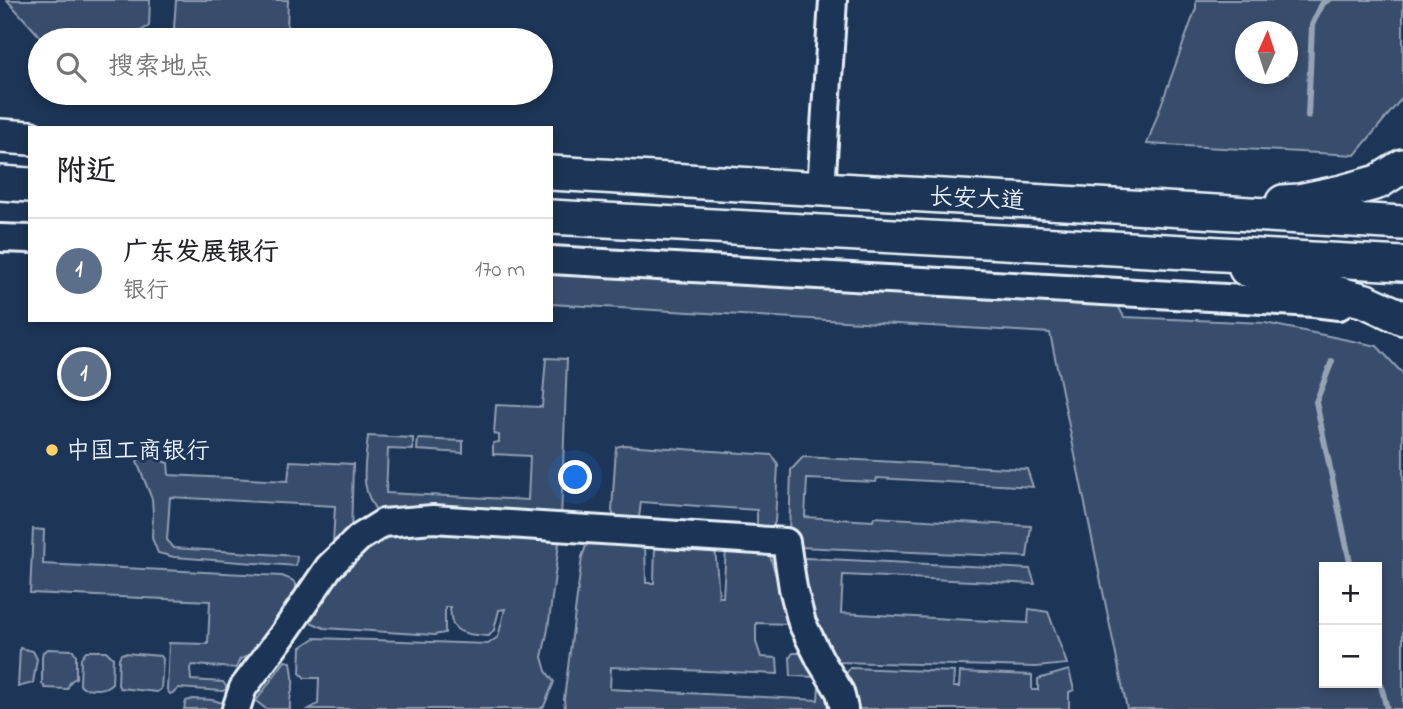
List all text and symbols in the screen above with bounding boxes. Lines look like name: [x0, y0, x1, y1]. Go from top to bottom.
north arrow: [1235, 21, 1298, 84]
search box: [28, 28, 553, 105]
icon: search: [52, 48, 90, 86]
text: 搜索地点: [108, 49, 212, 87]
text: 附近: [56, 151, 116, 195]
street label: 长安大道: [928, 181, 1026, 220]
text: 广东发展银行: [123, 235, 279, 273]
text: 1: [75, 254, 83, 287]
text: 170 m: [475, 254, 525, 287]
text: 银行: [123, 275, 169, 308]
pin: 1: [61, 348, 107, 400]
place label: 中国工商银行: [66, 435, 210, 470]
marker: 中国工商银行: [44, 442, 60, 458]
your location: [558, 460, 592, 494]
map controls: [1319, 562, 1382, 688]
button: +: [1319, 562, 1382, 625]
button: −: [1319, 625, 1382, 688]

